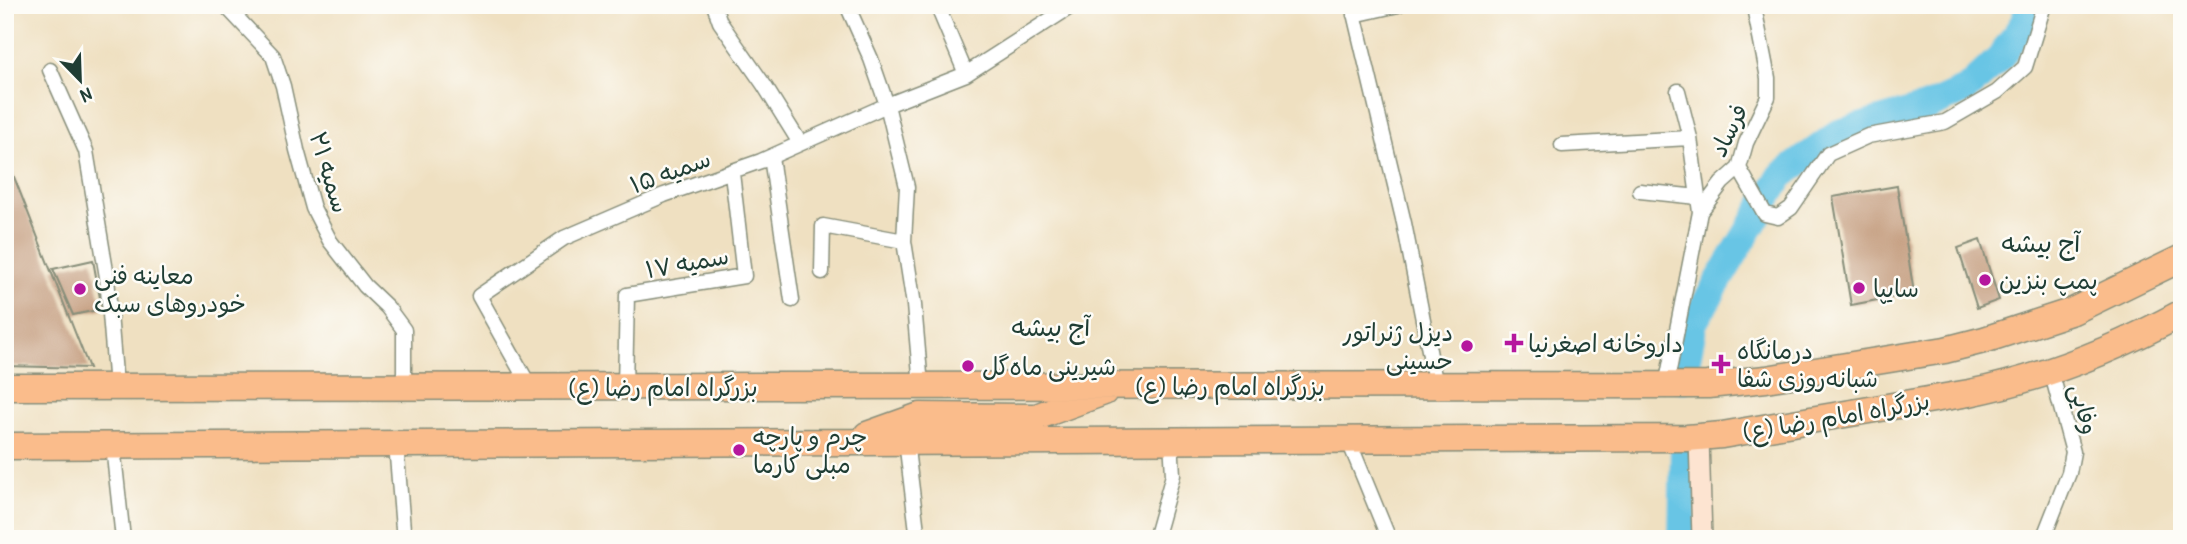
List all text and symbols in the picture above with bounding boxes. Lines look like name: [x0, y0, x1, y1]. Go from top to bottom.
north arrow: [46, 46, 116, 116]
text: N: [77, 82, 96, 110]
street label: فرساد: [1701, 98, 1755, 162]
street label: سمیه ۲۱: [302, 127, 358, 217]
street label: سمیه ۱۵: [625, 142, 715, 200]
district label: آج بیشه: [2002, 225, 2082, 261]
street label: سمیه ۱۷: [643, 239, 731, 285]
place label: معاینه فنی خودروهای سبک: [94, 259, 246, 319]
place label: پمپ بنزین: [1999, 264, 2098, 296]
place label: سایپا: [1873, 272, 1919, 304]
marker: پمپ بنزین: [1977, 272, 1993, 288]
marker: سایپا: [1851, 280, 1867, 296]
marker: معاینه فنی خودروهای سبک: [72, 281, 88, 297]
district label: آج بیشه: [1012, 309, 1092, 345]
place label: دیزل ژنراتور حسینی: [1342, 316, 1453, 376]
place label: داروخانه اصغرنیا: [1528, 327, 1683, 359]
place label: درمانگاه شبانه‌روزی شفا: [1737, 334, 1878, 394]
marker: داروخانه اصغرنیا: [1506, 335, 1522, 351]
marker: دیزل ژنراتور حسینی: [1459, 338, 1475, 354]
place label: شیرینی ماه‌گل: [982, 350, 1116, 382]
marker: درمانگاه شبانه‌روزی شفا: [1711, 354, 1731, 374]
marker: شیرینی ماه‌گل: [960, 358, 976, 374]
street label: بزرگراه امام رضا (ع): [1135, 370, 1325, 405]
street label: بزرگراه امام رضا (ع): [568, 371, 758, 406]
street label: وفایی: [2063, 380, 2107, 438]
street label: بزرگراه امام رضا (ع): [1740, 384, 1933, 451]
place label: چرم و پارچه مبلی کارما: [753, 420, 868, 480]
marker: چرم و پارچه مبلی کارما: [731, 442, 747, 458]

